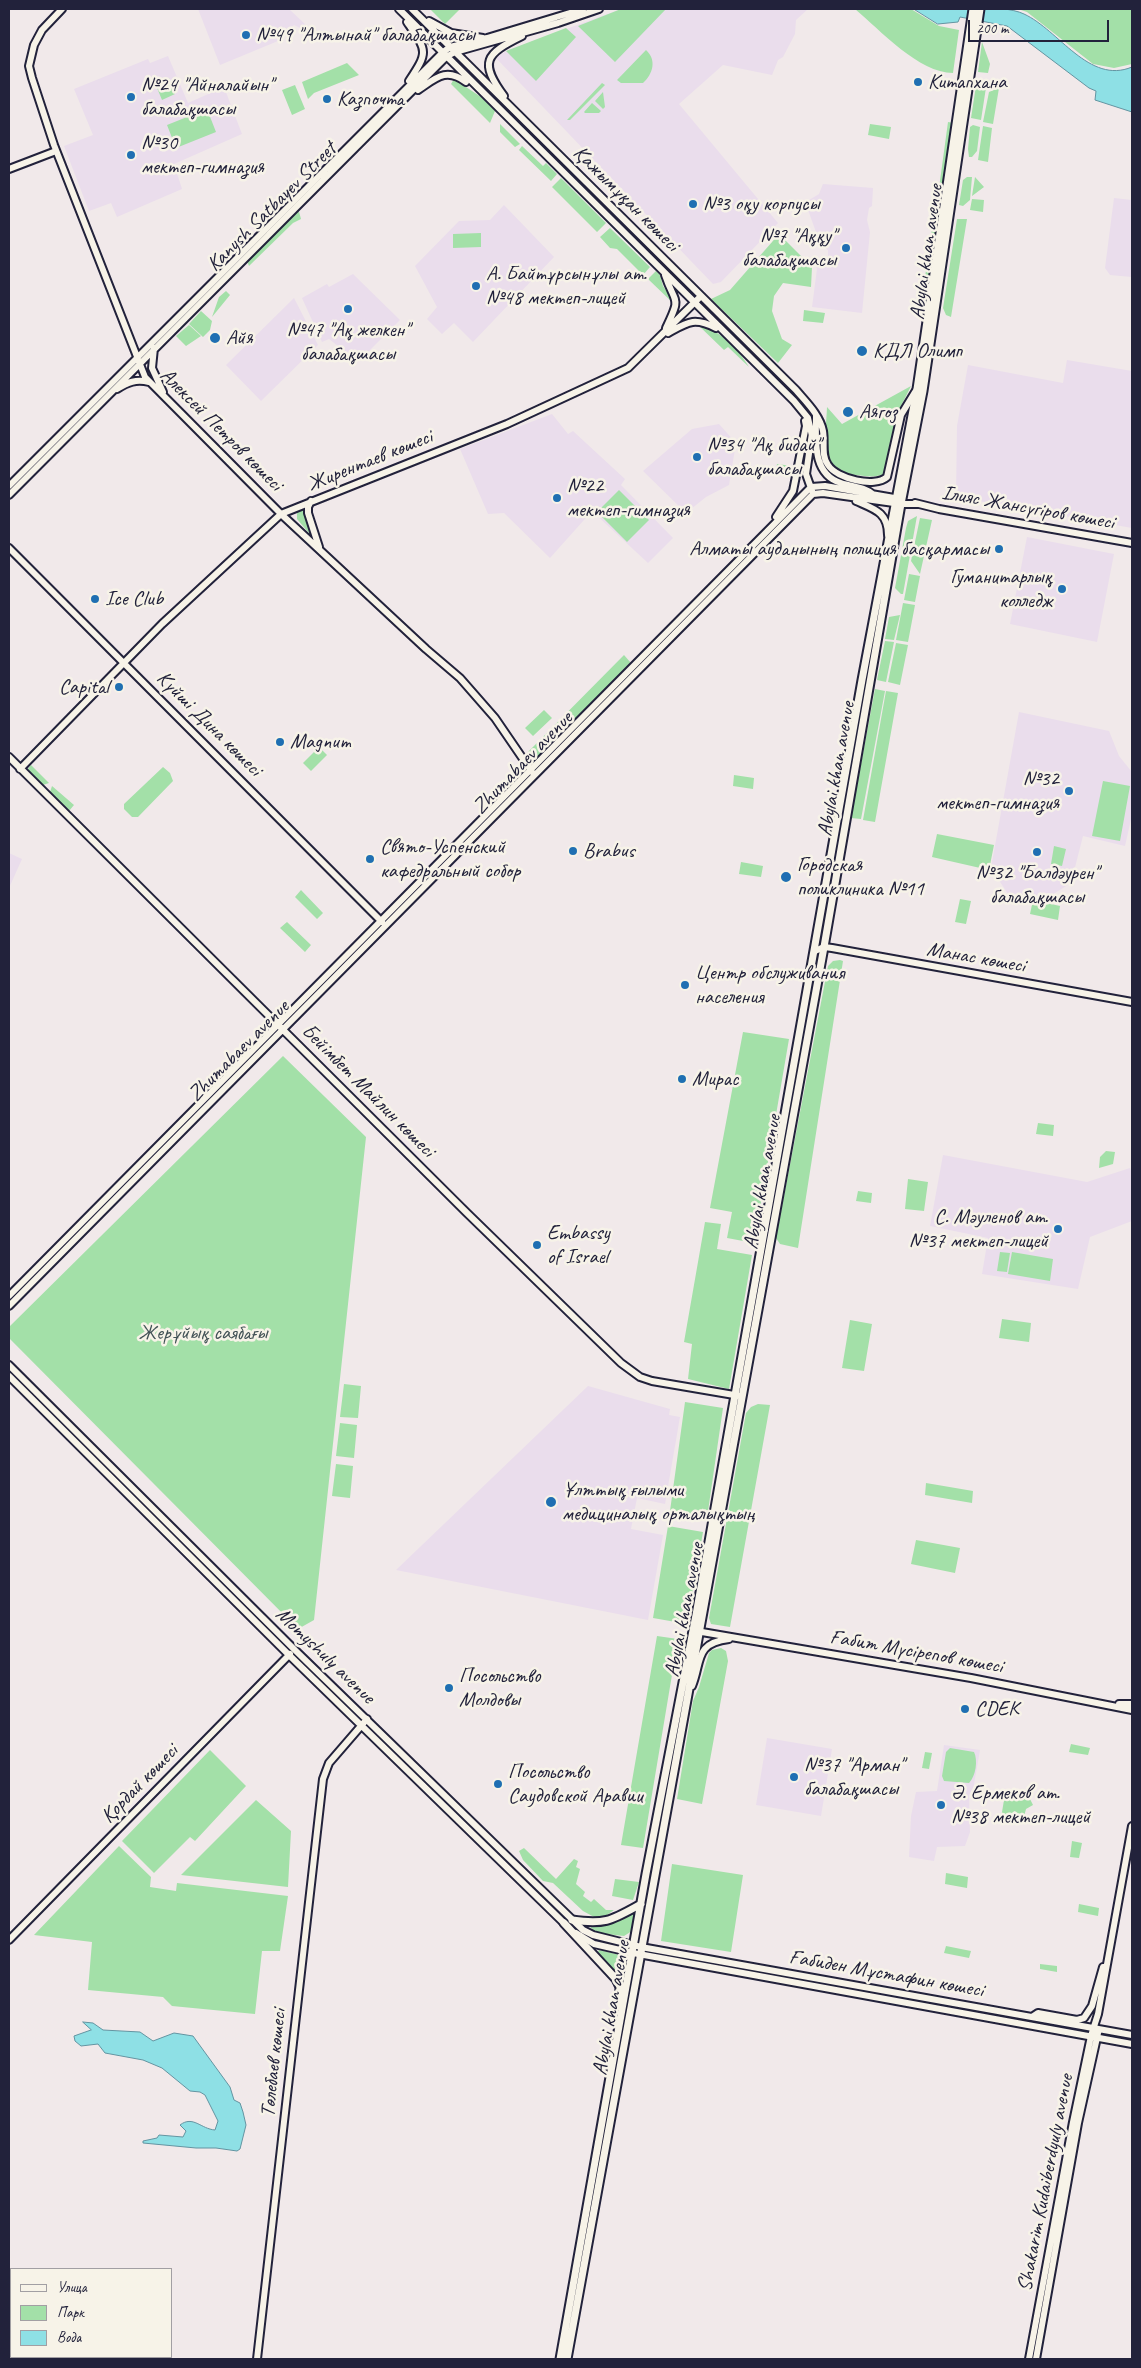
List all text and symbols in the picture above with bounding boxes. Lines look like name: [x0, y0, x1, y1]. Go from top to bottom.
scale bar: [971, 10, 1112, 42]
text: 200 m: [976, 19, 1008, 38]
place label: №49 "Алтынай" балабақшасы: [256, 22, 475, 48]
marker: №49 "Алтынай" балабақшасы: [240, 29, 252, 41]
place label: Китапхана: [928, 69, 1006, 95]
place label: №24 "Айналайын" балабақшасы: [141, 72, 273, 122]
marker: Китапхана: [912, 76, 924, 88]
place label: Казпочта: [337, 86, 404, 112]
marker: №24 "Айналайын" балабақшасы: [125, 91, 137, 103]
marker: Казпочта: [321, 93, 333, 105]
place label: №30 мектеп-гимназия: [141, 130, 264, 180]
street label: Kanysh Satbayev Street: [202, 137, 342, 277]
street label: Қажымұқан көшесі: [568, 141, 684, 257]
marker: №30 мектеп-гимназия: [125, 149, 137, 161]
street label: Abylai khan avenue: [905, 183, 949, 321]
place label: №3 оқу корпусы: [703, 191, 820, 217]
marker: №3 оқу корпусы: [687, 198, 699, 210]
place label: №7 "Аққу" балабақшасы: [742, 223, 836, 273]
marker: №7 "Аққу" балабақшасы: [840, 242, 852, 254]
place label: А. Байтұрсынұлы ат. №48 мектеп-лицей: [486, 261, 647, 311]
marker: А. Байтұрсынұлы ат. №48 мектеп-лицей: [470, 280, 482, 292]
marker: №47 "Ақ желкен" балабақшасы: [342, 303, 354, 315]
place label: №47 "Ақ желкен" балабақшасы: [287, 317, 409, 367]
place label: Айя: [226, 325, 253, 351]
marker: Айя: [208, 331, 222, 345]
place label: КДЛ Олимп: [873, 338, 962, 364]
marker: КДЛ Олимп: [855, 344, 869, 358]
street label: Алексей Петров көшесі: [154, 363, 288, 497]
place label: Аягоз: [859, 399, 897, 425]
marker: Аягоз: [841, 405, 855, 419]
street label: Жирентаев көшесі: [304, 424, 436, 498]
place label: №34 "Ақ бидай" балабақшасы: [707, 432, 820, 482]
marker: №34 "Ақ бидай" балабақшасы: [691, 451, 703, 463]
place label: №22 мектеп-гимназия: [567, 473, 690, 523]
street label: Ілияс Жансүгіров көшесі: [940, 480, 1116, 536]
marker: №22 мектеп-гимназия: [551, 492, 563, 504]
place label: Алматы ауданының полиция басқармасы: [689, 536, 989, 562]
marker: Алматы ауданының полиция басқармасы: [993, 543, 1005, 555]
place label: Гуманитарлық колледж: [950, 564, 1052, 614]
marker: Гуманитарлық колледж: [1056, 583, 1068, 595]
place label: Ice Club: [105, 586, 163, 612]
marker: Ice Club: [89, 593, 101, 605]
street label: Күйші Дина көшесі: [151, 666, 267, 782]
place label: Capital: [59, 674, 109, 700]
marker: Capital: [113, 681, 125, 693]
street label: Abylai khan avenue: [813, 700, 861, 838]
street label: Zhumabaev avenue: [468, 706, 578, 820]
place label: Magnum: [290, 729, 351, 755]
marker: Magnum: [274, 736, 286, 748]
place label: №32 мектеп-гимназия: [936, 766, 1059, 816]
marker: №32 мектеп-гимназия: [1063, 785, 1075, 797]
place label: Свято-Успенский кафедральный собор: [380, 834, 520, 884]
place label: Brabus: [583, 838, 635, 864]
marker: Brabus: [567, 845, 579, 857]
marker: №32 "Балдәурен" балабақшасы: [1031, 846, 1043, 858]
place label: Городская поликлиника №11: [797, 852, 924, 902]
marker: Свято-Успенский кафедральный собор: [364, 853, 376, 865]
place label: №32 "Балдәурен" балабақшасы: [976, 860, 1098, 910]
marker: Городская поликлиника №11: [779, 870, 793, 884]
street label: Манас көшесі: [925, 937, 1027, 979]
place label: Центр обслуживания населения: [695, 960, 844, 1010]
marker: Центр обслуживания населения: [679, 979, 691, 991]
street label: Zhumabaev avenue: [183, 995, 295, 1107]
street label: Бейімбет Майлин көшесі: [296, 1019, 440, 1163]
place label: Мирас: [692, 1066, 738, 1092]
marker: Мирас: [676, 1073, 688, 1085]
street label: Abylai khan avenue: [739, 1113, 787, 1251]
place label: С. Мәуленов ат. №37 мектеп-лицей: [909, 1204, 1048, 1254]
place label: Embassy of Israel: [547, 1220, 610, 1270]
marker: С. Мәуленов ат. №37 мектеп-лицей: [1052, 1223, 1064, 1235]
marker: Embassy of Israel: [531, 1239, 543, 1251]
park label: Жерұйық саябағы: [139, 1320, 267, 1346]
place label: Ұлттық ғылыми медициналық орталықтың: [562, 1477, 754, 1527]
marker: Ұлттық ғылыми медициналық орталықтың: [544, 1495, 558, 1509]
street label: Abylai khan avenue: [660, 1541, 710, 1679]
street label: Momyshuly avenue: [270, 1602, 380, 1710]
street label: Ғабит Мүсірепов көшесі: [827, 1624, 1005, 1680]
place label: Посольство Молдовы: [459, 1663, 540, 1713]
marker: Посольство Молдовы: [443, 1682, 455, 1694]
place label: CDEK: [975, 1696, 1019, 1722]
marker: CDEK: [959, 1703, 971, 1715]
street label: Қордай көшесі: [96, 1739, 184, 1829]
place label: №37 "Арман" балабақшасы: [804, 1752, 904, 1802]
place label: Посольство Саудовской Аравии: [508, 1759, 642, 1809]
marker: №37 "Арман" балабақшасы: [788, 1771, 800, 1783]
marker: Посольство Саудовской Аравии: [492, 1778, 504, 1790]
place label: Ә. Ермеков ат. №38 мектеп-лицей: [951, 1780, 1090, 1830]
marker: Ә. Ермеков ат. №38 мектеп-лицей: [935, 1799, 947, 1811]
street label: Abylai khan avenue: [588, 1939, 636, 2077]
street label: Ғабиден Мұстафин көшесі: [786, 1944, 986, 2004]
street label: Төлебаев көшесі: [256, 2008, 292, 2118]
street label: Shakarim Kudaiberdyuly avenue: [1013, 2072, 1079, 2294]
legend: [10, 2268, 172, 2358]
text: Улица: [57, 2278, 87, 2297]
text: Парк: [57, 2303, 84, 2322]
text: Вода: [57, 2328, 81, 2347]

